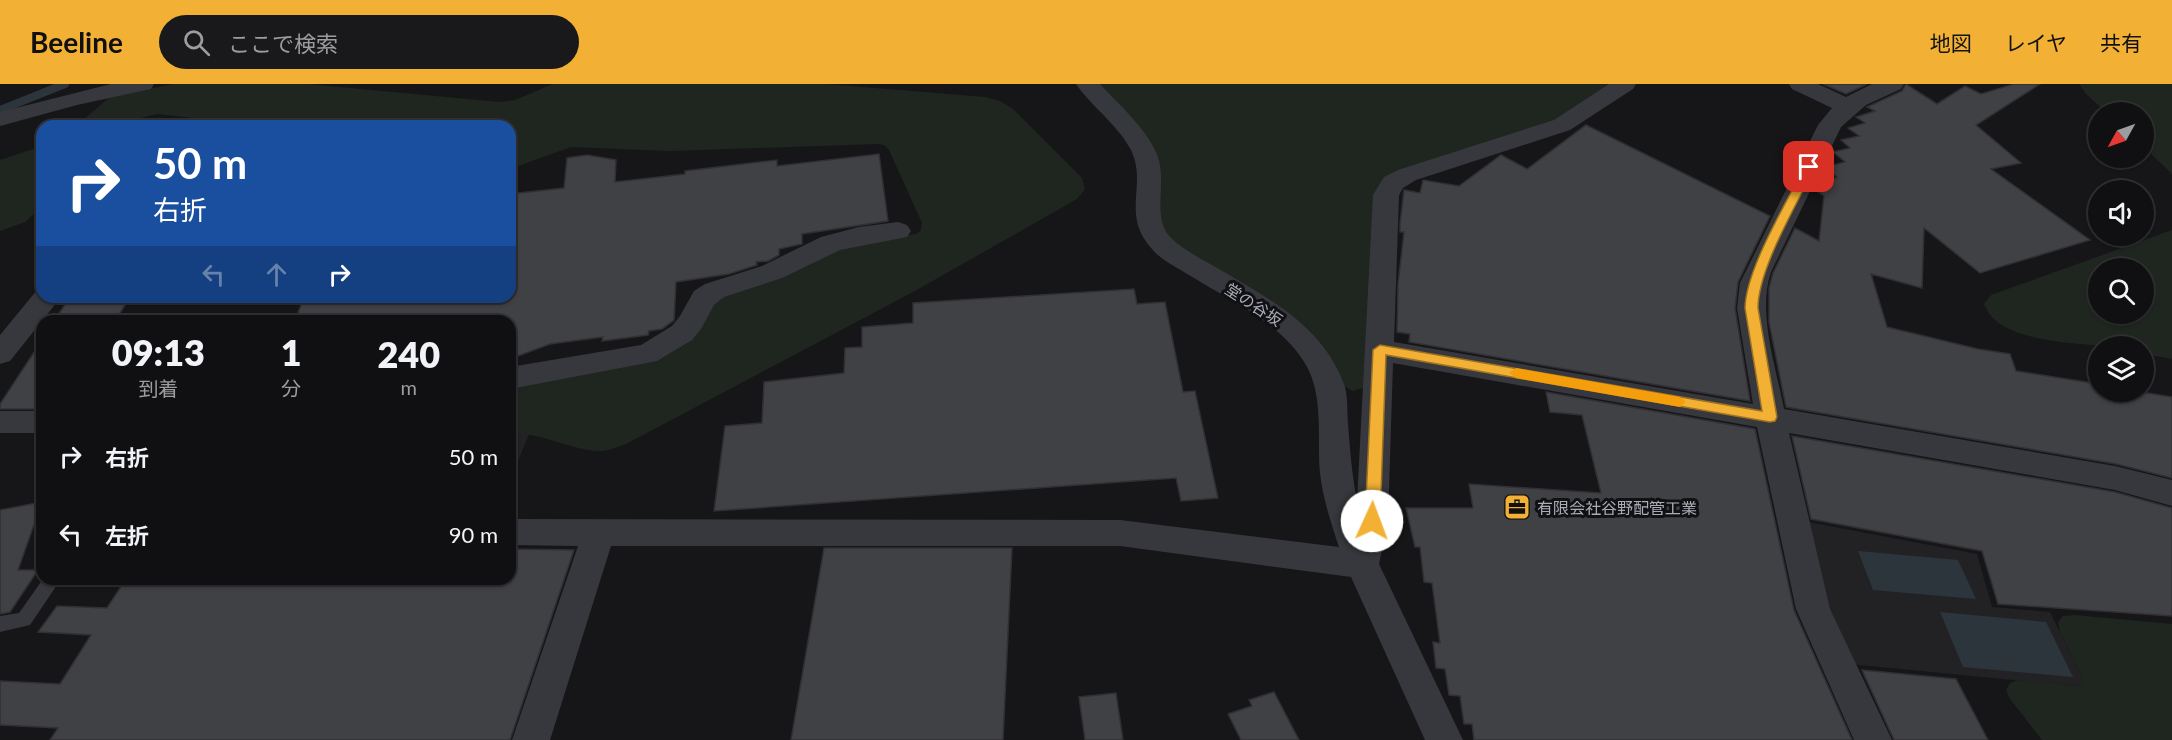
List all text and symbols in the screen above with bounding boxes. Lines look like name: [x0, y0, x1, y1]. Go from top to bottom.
search box: [159, 15, 579, 69]
text: Beeline: [30, 25, 123, 59]
icon: search: [180, 26, 213, 59]
text: ここで検索: [228, 30, 338, 57]
text: 地図: [1930, 30, 1972, 55]
text: レイヤ: [2005, 30, 2067, 55]
text: 共有: [2100, 30, 2142, 55]
north arrow: [2088, 102, 2154, 168]
map controls: [2088, 102, 2154, 402]
text: 50 m: [153, 138, 247, 188]
pin: [1783, 141, 1834, 192]
icon: right: [54, 144, 132, 222]
icon: arrive: [1792, 150, 1825, 183]
button: sound: [2088, 180, 2154, 246]
text: 右折: [153, 193, 207, 226]
icon: left: [197, 258, 230, 291]
icon: ahead: [260, 258, 293, 291]
icon: right: [323, 258, 356, 291]
button: search: [2088, 258, 2154, 324]
street label: 堂の谷坂: [1222, 279, 1286, 329]
text: 09:13: [112, 330, 205, 374]
text: 1: [281, 330, 302, 374]
text: 240: [377, 332, 440, 376]
button: layers: [2088, 336, 2154, 402]
text: m: [401, 375, 417, 399]
text: 到着: [138, 376, 178, 400]
text: 分: [281, 376, 301, 400]
icon: right: [54, 440, 87, 473]
text: 50 m: [449, 443, 498, 470]
text: 右折: [105, 444, 149, 471]
position arrow: [1340, 489, 1404, 553]
office icon: 有限会社谷野配管工業: [1502, 492, 1532, 522]
place label: 有限会社谷野配管工業: [1537, 498, 1697, 517]
icon: left: [54, 518, 87, 551]
text: 90 m: [449, 521, 498, 548]
text: 左折: [105, 522, 149, 549]

